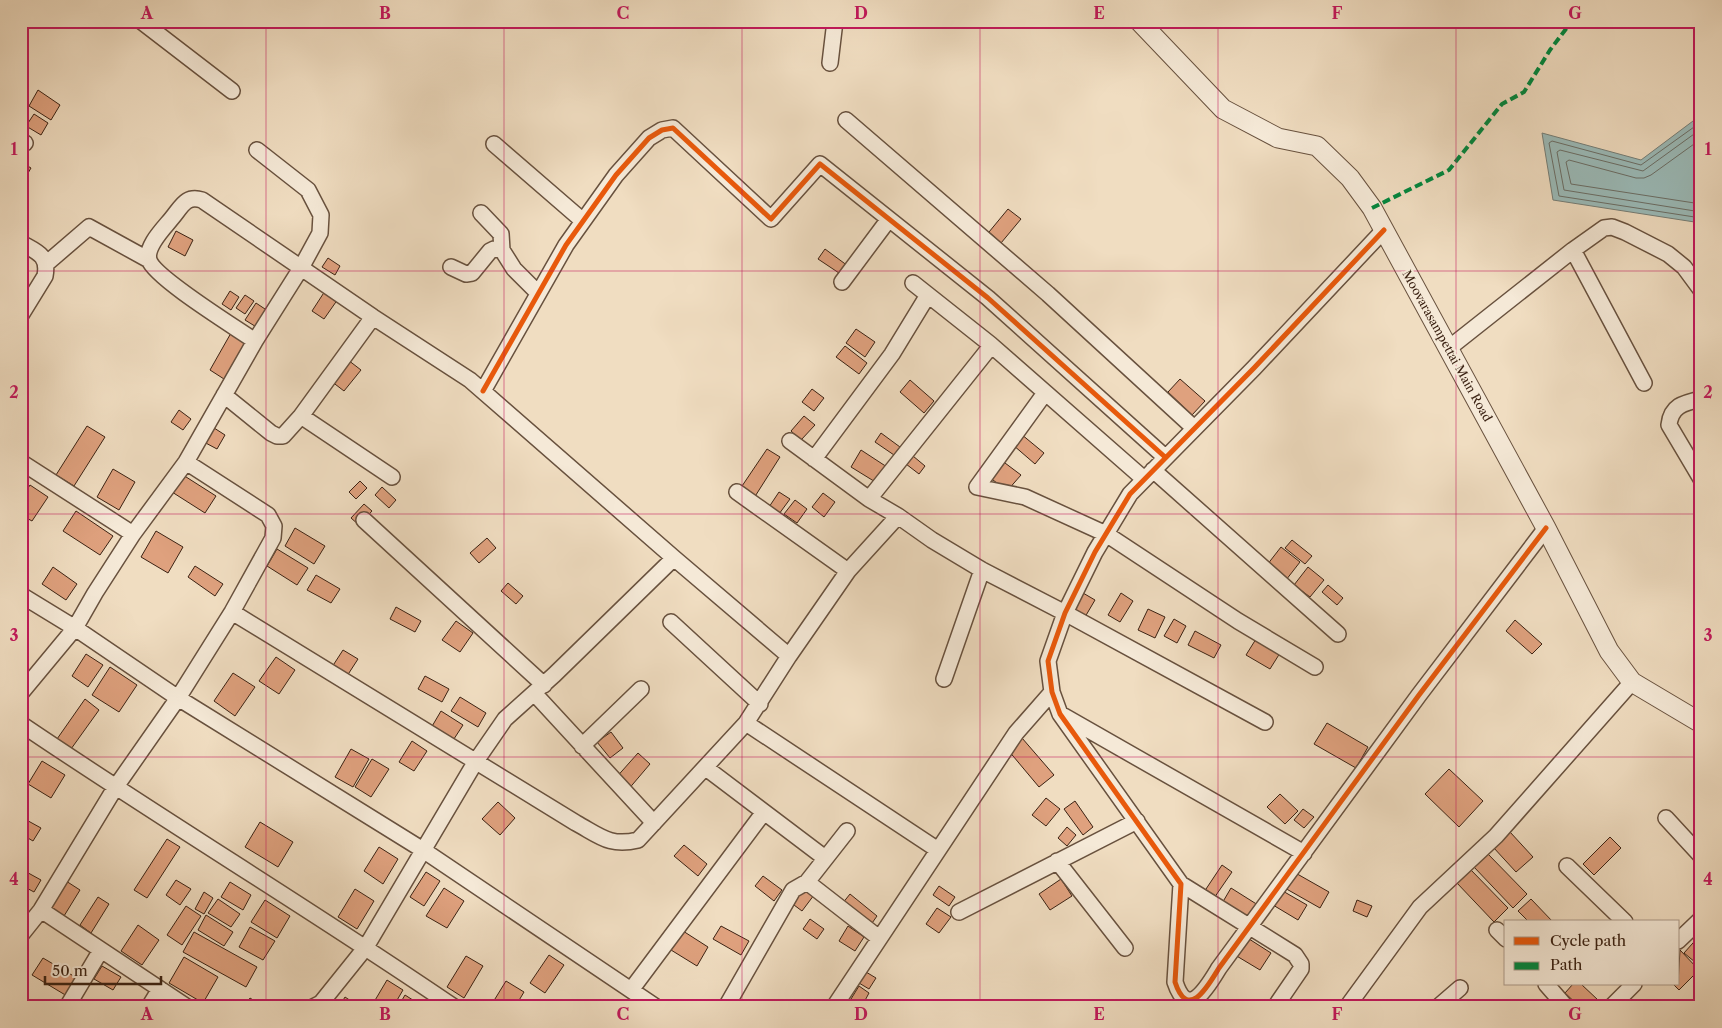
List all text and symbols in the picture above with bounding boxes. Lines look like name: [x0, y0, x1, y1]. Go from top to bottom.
text: A: [140, 3, 154, 23]
text: B: [379, 3, 391, 23]
text: C: [617, 3, 629, 23]
text: D: [854, 3, 868, 23]
text: E: [1093, 3, 1105, 23]
text: F: [1332, 3, 1343, 23]
text: G: [1568, 3, 1582, 23]
text: 1: [10, 139, 18, 159]
text: 1: [1704, 139, 1712, 159]
street label: Moovarasampettai Main Road: [1399, 267, 1496, 425]
text: 2: [9, 382, 19, 402]
text: 2: [1703, 382, 1713, 402]
text: 3: [9, 625, 19, 645]
text: 3: [1703, 625, 1713, 645]
text: 4: [9, 869, 19, 889]
text: 4: [1703, 869, 1713, 889]
legend: [1504, 920, 1680, 986]
text: Cycle path: [1550, 931, 1627, 950]
scale bar: [45, 953, 161, 985]
text: Path: [1550, 955, 1583, 974]
text: 50 m: [52, 961, 88, 980]
text: A: [140, 1004, 154, 1024]
text: B: [379, 1004, 391, 1024]
text: C: [617, 1004, 629, 1024]
text: D: [854, 1004, 868, 1024]
text: E: [1093, 1004, 1105, 1024]
text: F: [1332, 1004, 1343, 1024]
text: G: [1568, 1004, 1582, 1024]

